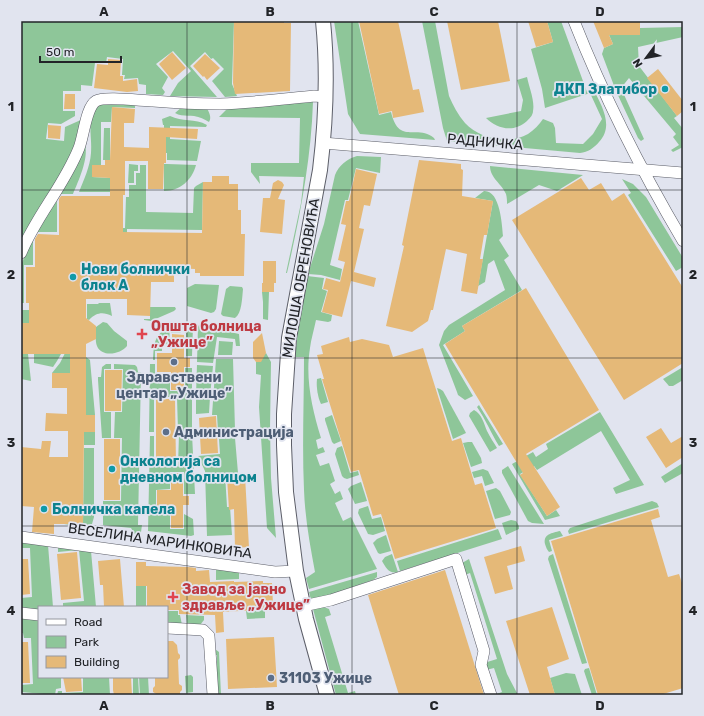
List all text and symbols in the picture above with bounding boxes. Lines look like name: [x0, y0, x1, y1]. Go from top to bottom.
text: A: [99, 4, 109, 19]
text: B: [265, 4, 275, 19]
text: C: [429, 4, 439, 19]
text: D: [595, 4, 605, 19]
scale bar: [40, 38, 121, 64]
north arrow: [626, 38, 666, 78]
text: 50 m: [46, 45, 74, 59]
text: N: [630, 56, 646, 70]
place label: ДКП Златибор: [554, 81, 657, 98]
marker: ДКП Златибор: [660, 84, 670, 94]
text: 1: [8, 99, 14, 114]
text: 1: [690, 99, 696, 114]
street label: РАДНИЧКА: [446, 130, 524, 154]
street label: МИЛОША ОБРЕНОВИЋА: [279, 196, 324, 359]
place label: Нови болнички блок А: [81, 261, 190, 294]
text: 2: [7, 267, 15, 282]
text: 2: [689, 267, 697, 282]
marker: Нови болнички блок А: [68, 272, 78, 282]
place label: Општа болница „Ужице”: [151, 318, 261, 351]
marker: Општа болница „Ужице”: [136, 328, 148, 340]
marker: Здравствени центар „Ужице”: [169, 357, 179, 367]
place label: Здравствени центар „Ужице”: [116, 369, 232, 402]
place label: Администрација: [174, 424, 294, 441]
marker: Администрација: [161, 427, 171, 437]
text: 3: [7, 435, 16, 450]
text: 3: [689, 435, 698, 450]
place label: Онкологија са дневном болницом: [120, 453, 257, 486]
marker: Онкологија са дневном болницом: [107, 464, 117, 474]
place label: Болничка капела: [52, 501, 175, 518]
marker: Болничка капела: [39, 504, 49, 514]
street label: ВЕСЕЛИНА МАРИНКОВИЋА: [67, 520, 254, 562]
place label: Завод за јавно здравље „Ужице”: [182, 581, 310, 614]
marker: Завод за јавно здравље „Ужице”: [167, 591, 179, 603]
text: 4: [7, 603, 16, 618]
text: 4: [689, 603, 698, 618]
legend: [38, 606, 168, 678]
text: Road: [74, 615, 102, 629]
text: Park: [74, 635, 100, 649]
text: Building: [74, 655, 120, 669]
place label: 31103 Ужице: [279, 670, 372, 687]
marker: 31103 Ужице: [266, 673, 276, 683]
text: A: [99, 698, 109, 713]
text: B: [265, 698, 275, 713]
text: C: [429, 698, 439, 713]
text: D: [595, 698, 605, 713]

